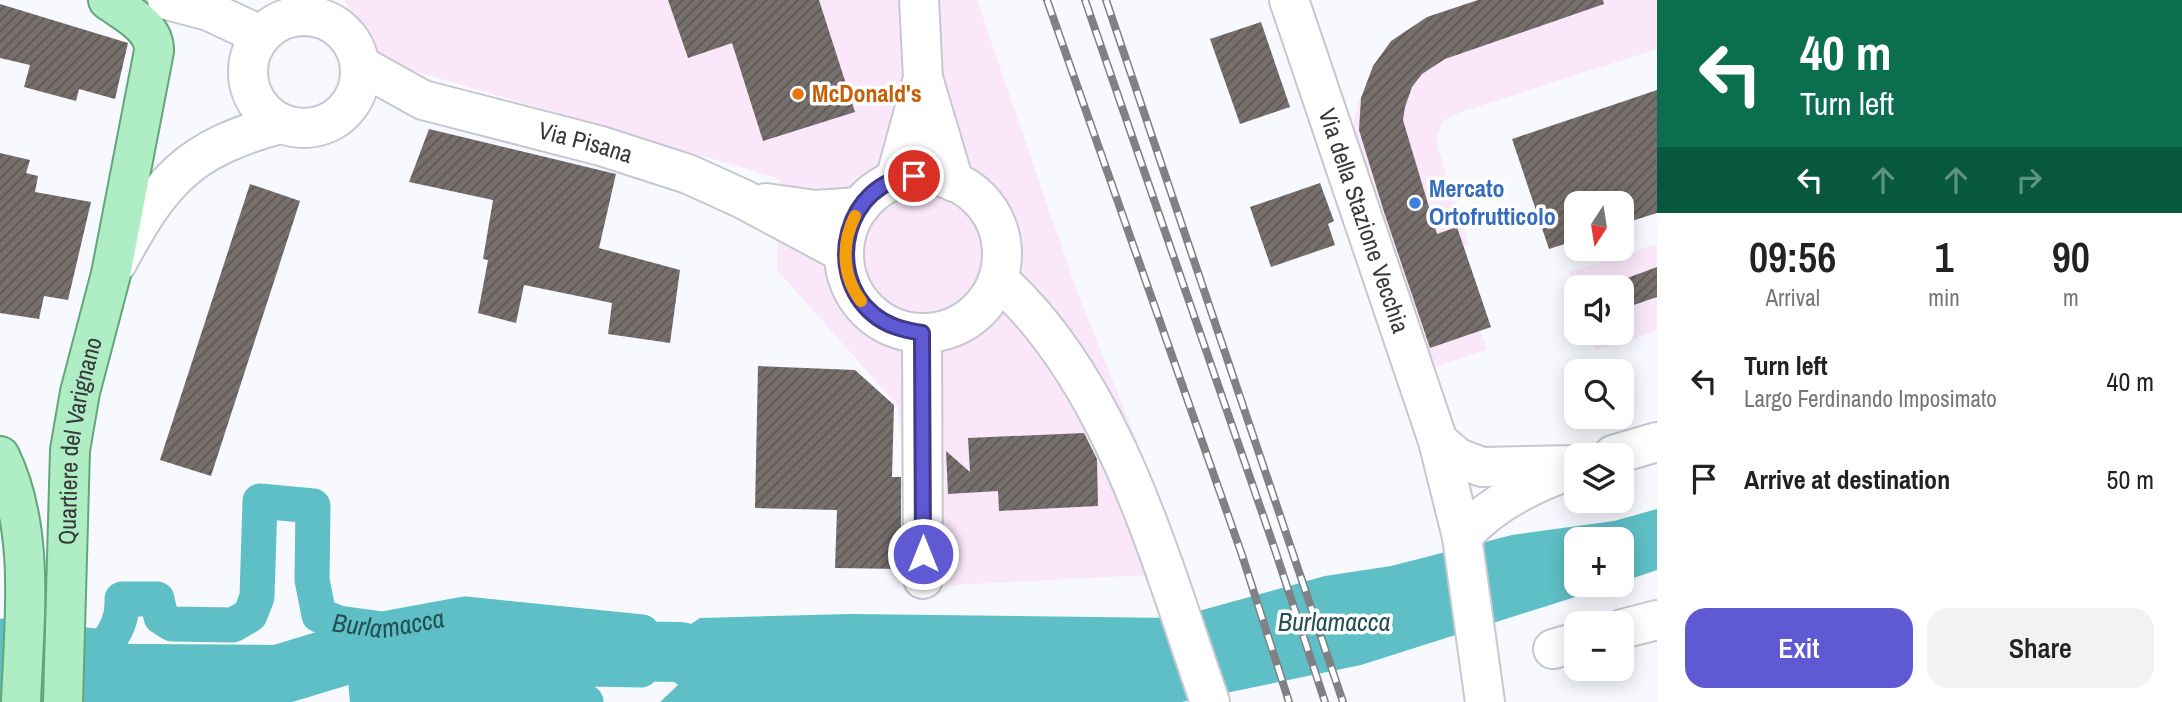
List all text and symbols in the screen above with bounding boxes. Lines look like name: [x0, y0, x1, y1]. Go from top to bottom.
text: 40 m: [1800, 19, 1892, 85]
icon: left: [1685, 28, 1776, 119]
place label: McDonald's: [812, 77, 922, 109]
text: Turn left: [1800, 82, 1894, 125]
marker: McDonald's: [790, 86, 806, 102]
street label: Via della Stazione Vecchia: [1312, 104, 1417, 337]
street label: Via Pisana: [535, 114, 637, 170]
pin: [884, 146, 944, 206]
icon: arrive: [895, 157, 933, 195]
icon: left: [1791, 161, 1829, 199]
icon: ahead: [1864, 161, 1902, 199]
icon: ahead: [1937, 161, 1975, 199]
icon: right: [2010, 161, 2048, 199]
place label: Mercato Ortofrutticolo: [1429, 172, 1556, 232]
north arrow: [1564, 191, 1634, 261]
map controls: [1564, 191, 1634, 681]
marker: Mercato Ortofrutticolo: [1407, 195, 1423, 211]
text: 09:56: [1749, 229, 1836, 285]
text: 1: [1934, 229, 1954, 285]
text: 90: [2052, 229, 2090, 285]
button: sound: [1564, 275, 1634, 345]
text: Arrival: [1765, 282, 1820, 313]
text: min: [1928, 282, 1960, 313]
text: m: [2063, 282, 2079, 313]
street label: Quartiere del Varignano: [50, 334, 109, 545]
text: Turn left: [1744, 348, 1828, 383]
button: search: [1564, 359, 1634, 429]
icon: left: [1685, 362, 1723, 400]
text: 40 m: [2107, 364, 2154, 399]
text: Largo Ferdinando Imposimato: [1744, 383, 1997, 414]
button: layers: [1564, 443, 1634, 513]
icon: arrive: [1685, 460, 1723, 498]
text: Arrive at destination: [1744, 462, 1950, 497]
text: 50 m: [2107, 462, 2154, 497]
position arrow: [886, 517, 960, 591]
button: +: [1564, 527, 1634, 597]
water label: Burlamacca: [330, 600, 447, 646]
water label: Burlamacca: [1278, 604, 1390, 639]
button: Exit: [1685, 608, 1913, 688]
button: Share: [1927, 608, 2154, 688]
button: −: [1564, 611, 1634, 681]

